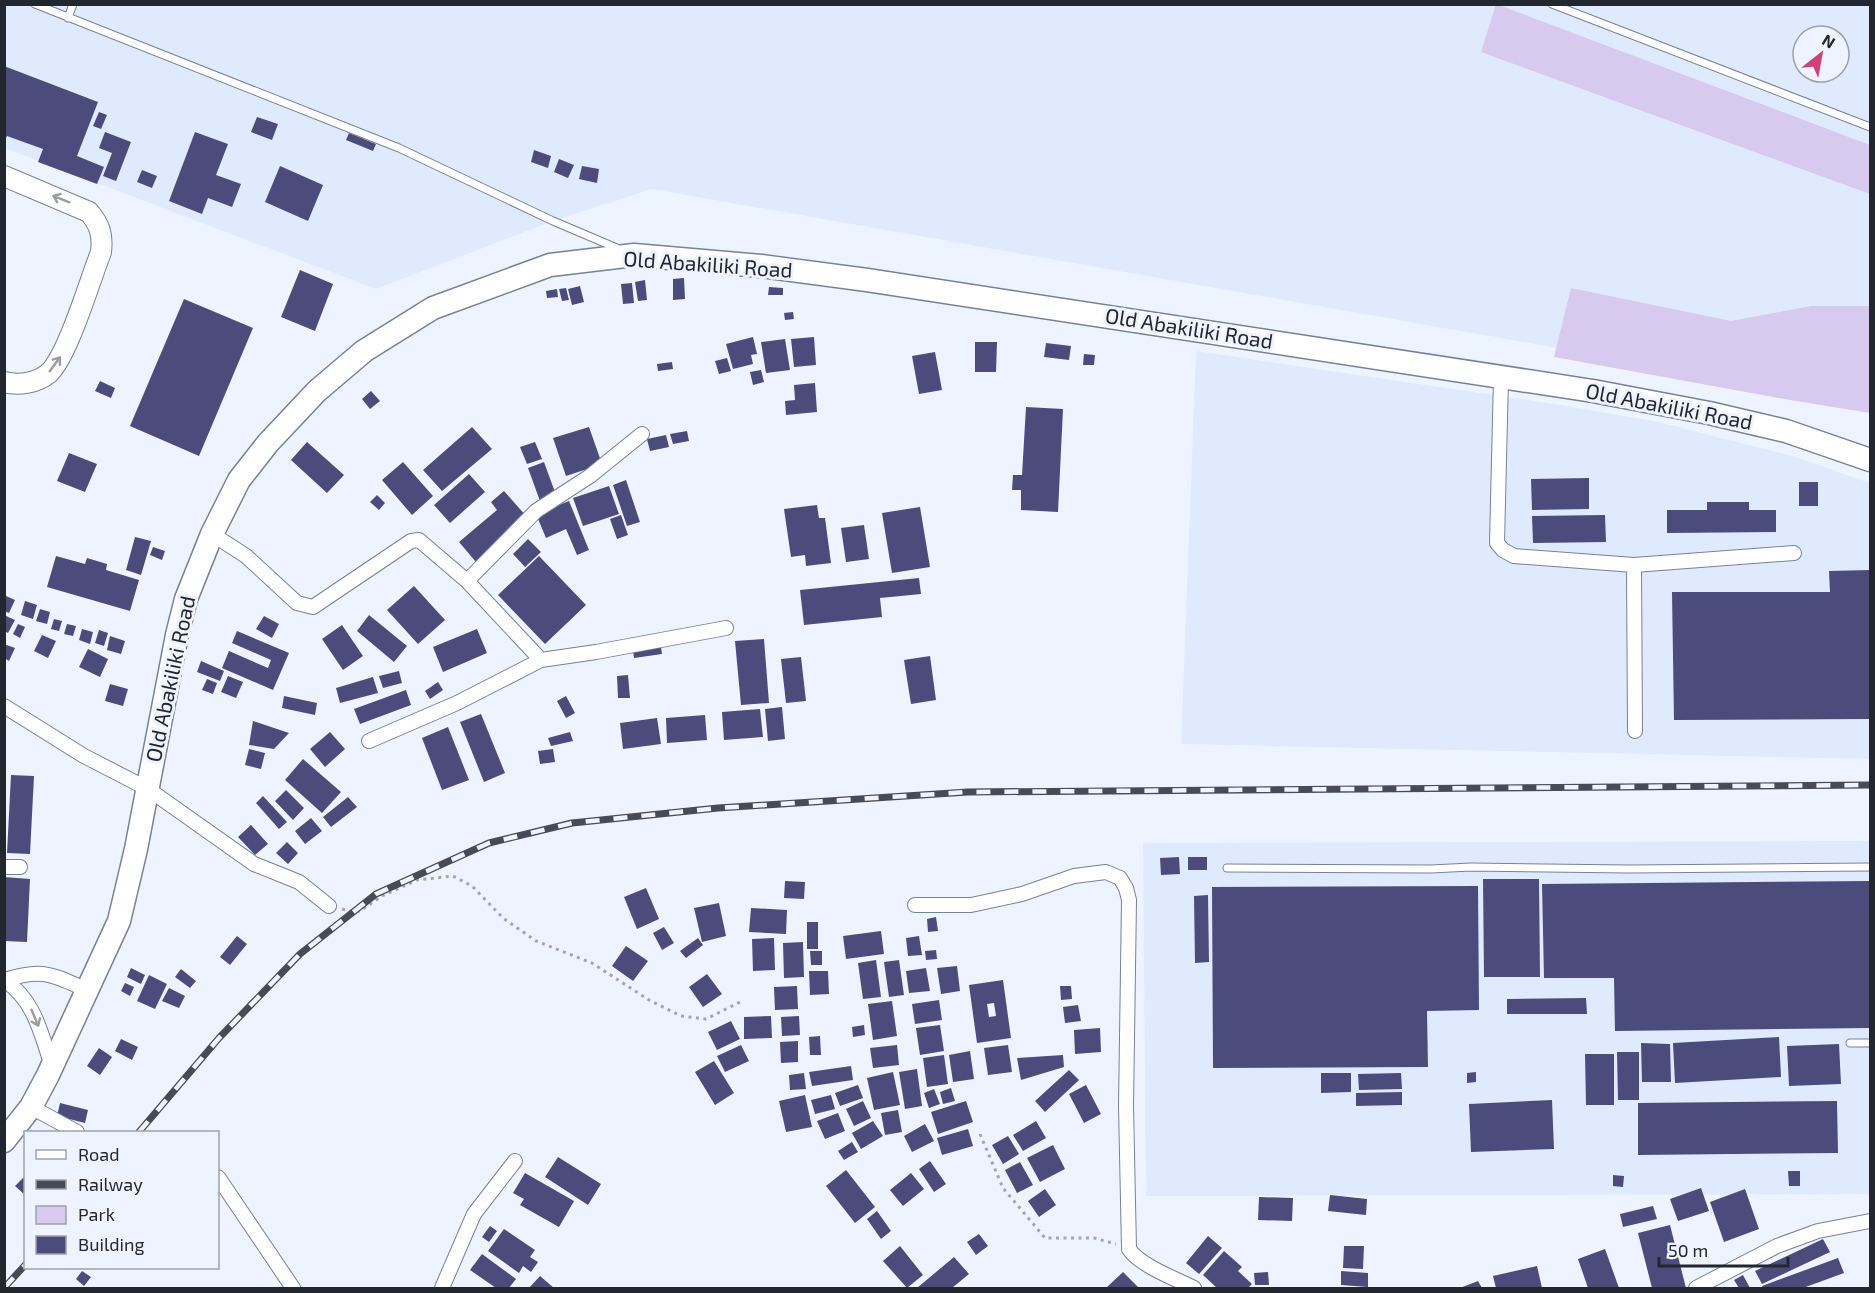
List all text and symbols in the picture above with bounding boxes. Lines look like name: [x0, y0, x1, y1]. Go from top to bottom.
north arrow: [1791, 24, 1851, 84]
text: N: [1819, 30, 1839, 52]
one-way arrow: [53, 193, 71, 204]
street label: Old Abakiliki Road: [623, 245, 793, 282]
street label: Old Abakiliki Road: [1104, 302, 1275, 353]
one-way arrow: [49, 356, 61, 372]
street label: Old Abakiliki Road: [1584, 377, 1755, 434]
street label: Old Abakiliki Road: [140, 593, 199, 764]
one-way arrow: [30, 1009, 41, 1027]
legend: [24, 1131, 219, 1269]
text: Road: [78, 1143, 119, 1165]
text: Railway: [78, 1173, 143, 1195]
text: Park: [78, 1203, 115, 1225]
scale bar: [1659, 1230, 1788, 1268]
text: Building: [78, 1233, 145, 1255]
text: 50 m: [1668, 1239, 1708, 1261]

